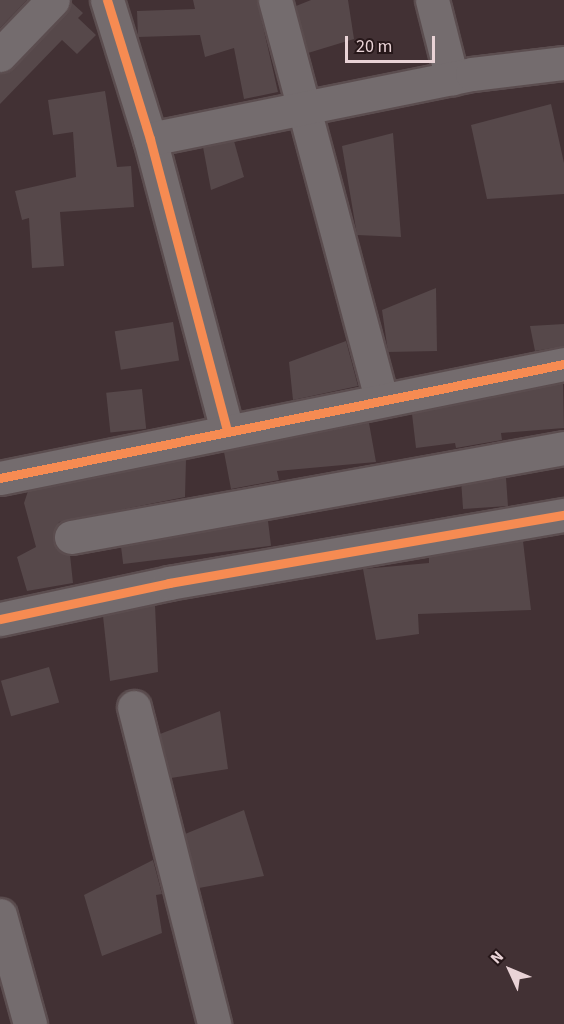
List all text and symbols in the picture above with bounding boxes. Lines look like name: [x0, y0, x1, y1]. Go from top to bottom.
scale bar: [348, 24, 438, 62]
text: 20 m: [356, 34, 392, 59]
north arrow: [480, 940, 540, 1000]
text: N: [485, 946, 509, 969]

